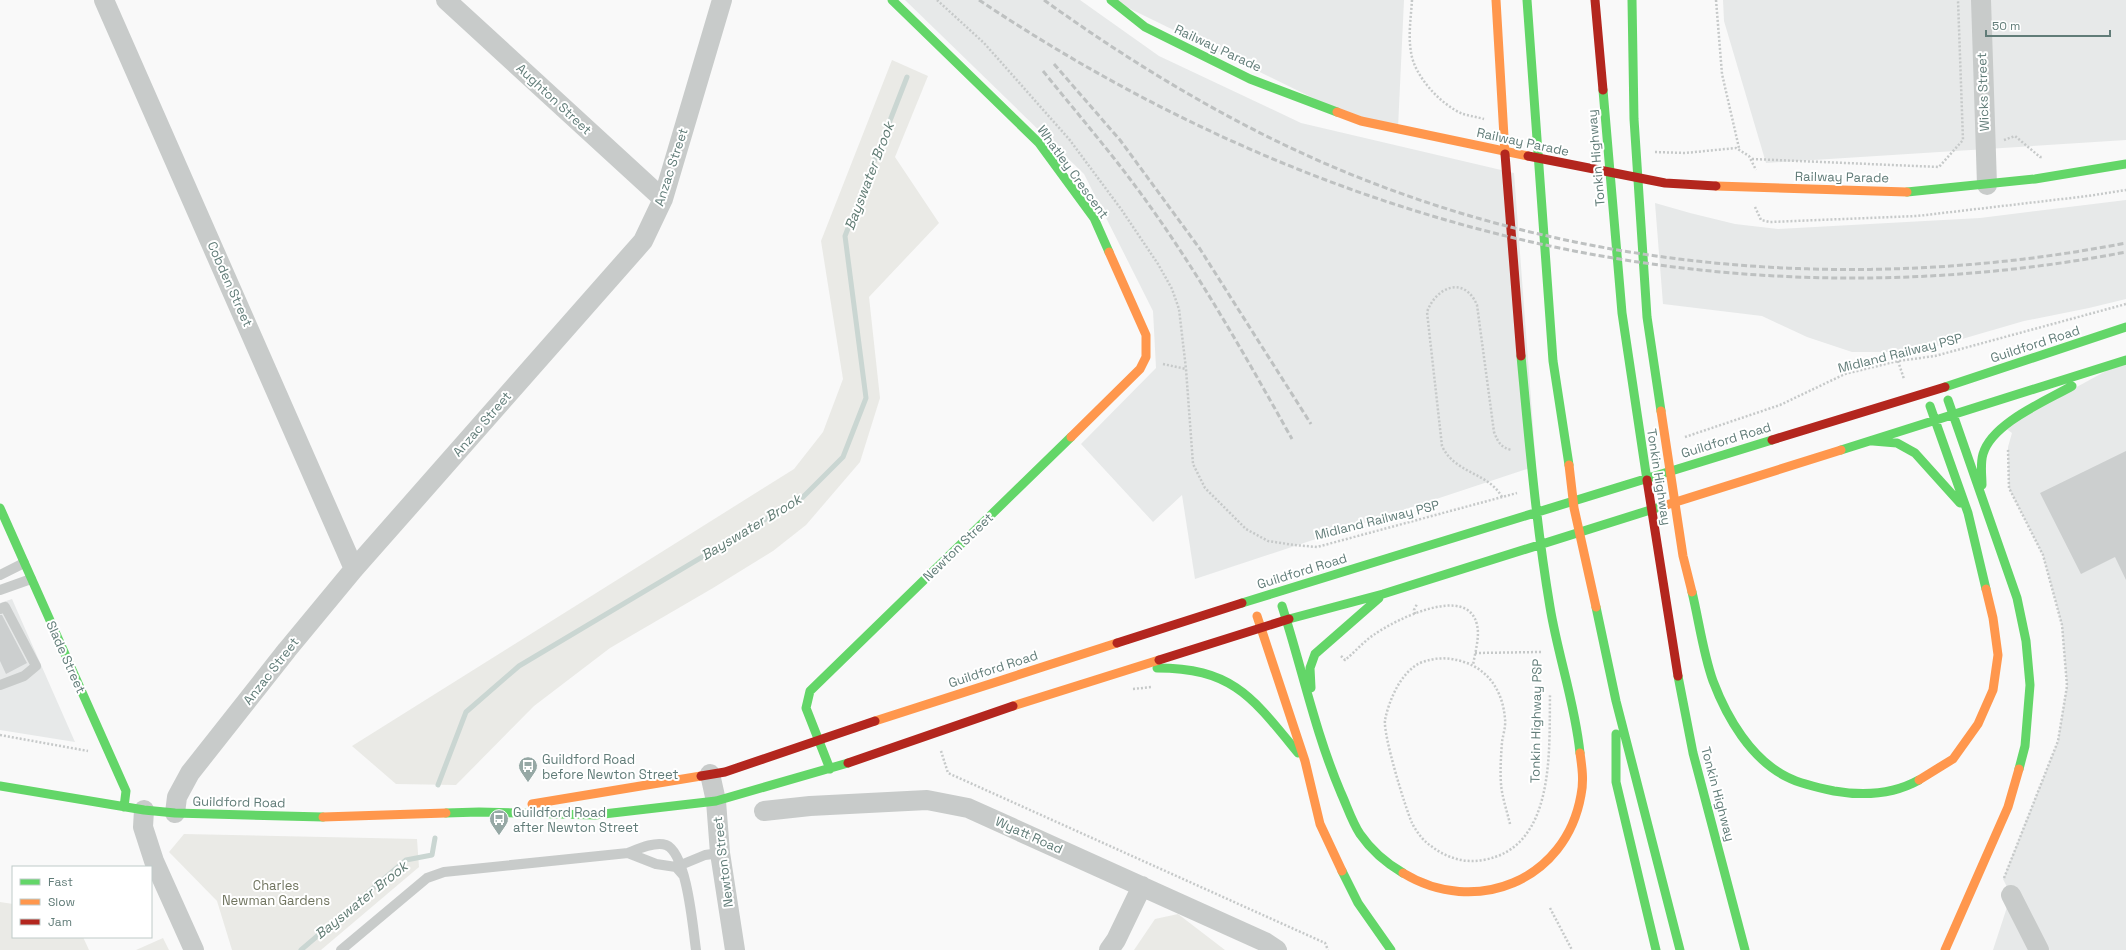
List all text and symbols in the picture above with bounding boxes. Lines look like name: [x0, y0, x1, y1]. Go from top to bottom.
scale bar: [1986, 12, 2110, 38]
text: 50 m: [1992, 18, 2020, 34]
street label: Railway Parade: [1172, 20, 1264, 76]
street label: Wicks Street: [1973, 52, 1993, 132]
street label: Aughton Street: [513, 60, 595, 138]
street label: Tonkin Highway: [1583, 109, 1609, 207]
water label: Bayswater Brook: [840, 118, 898, 232]
street label: Whatley Crescent: [1033, 122, 1113, 222]
street label: Railway Parade: [1475, 124, 1571, 160]
street label: Anzac Street: [650, 126, 692, 208]
street label: Railway Parade: [1795, 168, 1889, 186]
street label: Cobden Street: [204, 239, 256, 329]
street label: Guildford Road: [1988, 322, 2082, 366]
street label: Midland Railway PSP: [1836, 329, 1964, 377]
street label: Anzac Street: [449, 388, 515, 460]
street label: Guildford Road: [1679, 418, 1773, 462]
street label: Tonkin Highway: [1643, 428, 1675, 526]
water label: Bayswater Brook: [697, 489, 806, 564]
street label: Midland Railway PSP: [1313, 496, 1441, 544]
street label: Newton Street: [919, 509, 997, 585]
street label: Guildford Road: [1255, 549, 1349, 593]
street label: Slade Street: [42, 618, 90, 696]
street label: Anzac Street: [239, 634, 303, 708]
street label: Guildford Road: [946, 647, 1040, 691]
street label: Tonkin Highway PSP: [1526, 659, 1546, 783]
street label: Tonkin Highway: [1697, 745, 1739, 843]
place label: Guildford Road before Newton Street: [542, 751, 678, 783]
bus stop icon: Guildford Road before Newton Street: [517, 755, 539, 783]
street label: Guildford Road: [192, 793, 286, 811]
place label: Guildford Road after Newton Street: [513, 804, 639, 836]
bus stop icon: Guildford Road after Newton Street: [488, 808, 510, 836]
street label: Wyatt Road: [993, 813, 1065, 857]
street label: Newton Street: [709, 816, 737, 908]
water label: Bayswater Brook: [311, 856, 412, 943]
legend: [12, 866, 152, 938]
text: Fast: [48, 874, 73, 890]
park label: Charles Newman Gardens: [222, 877, 330, 909]
text: Slow: [48, 894, 75, 910]
text: Jam: [48, 914, 72, 930]

